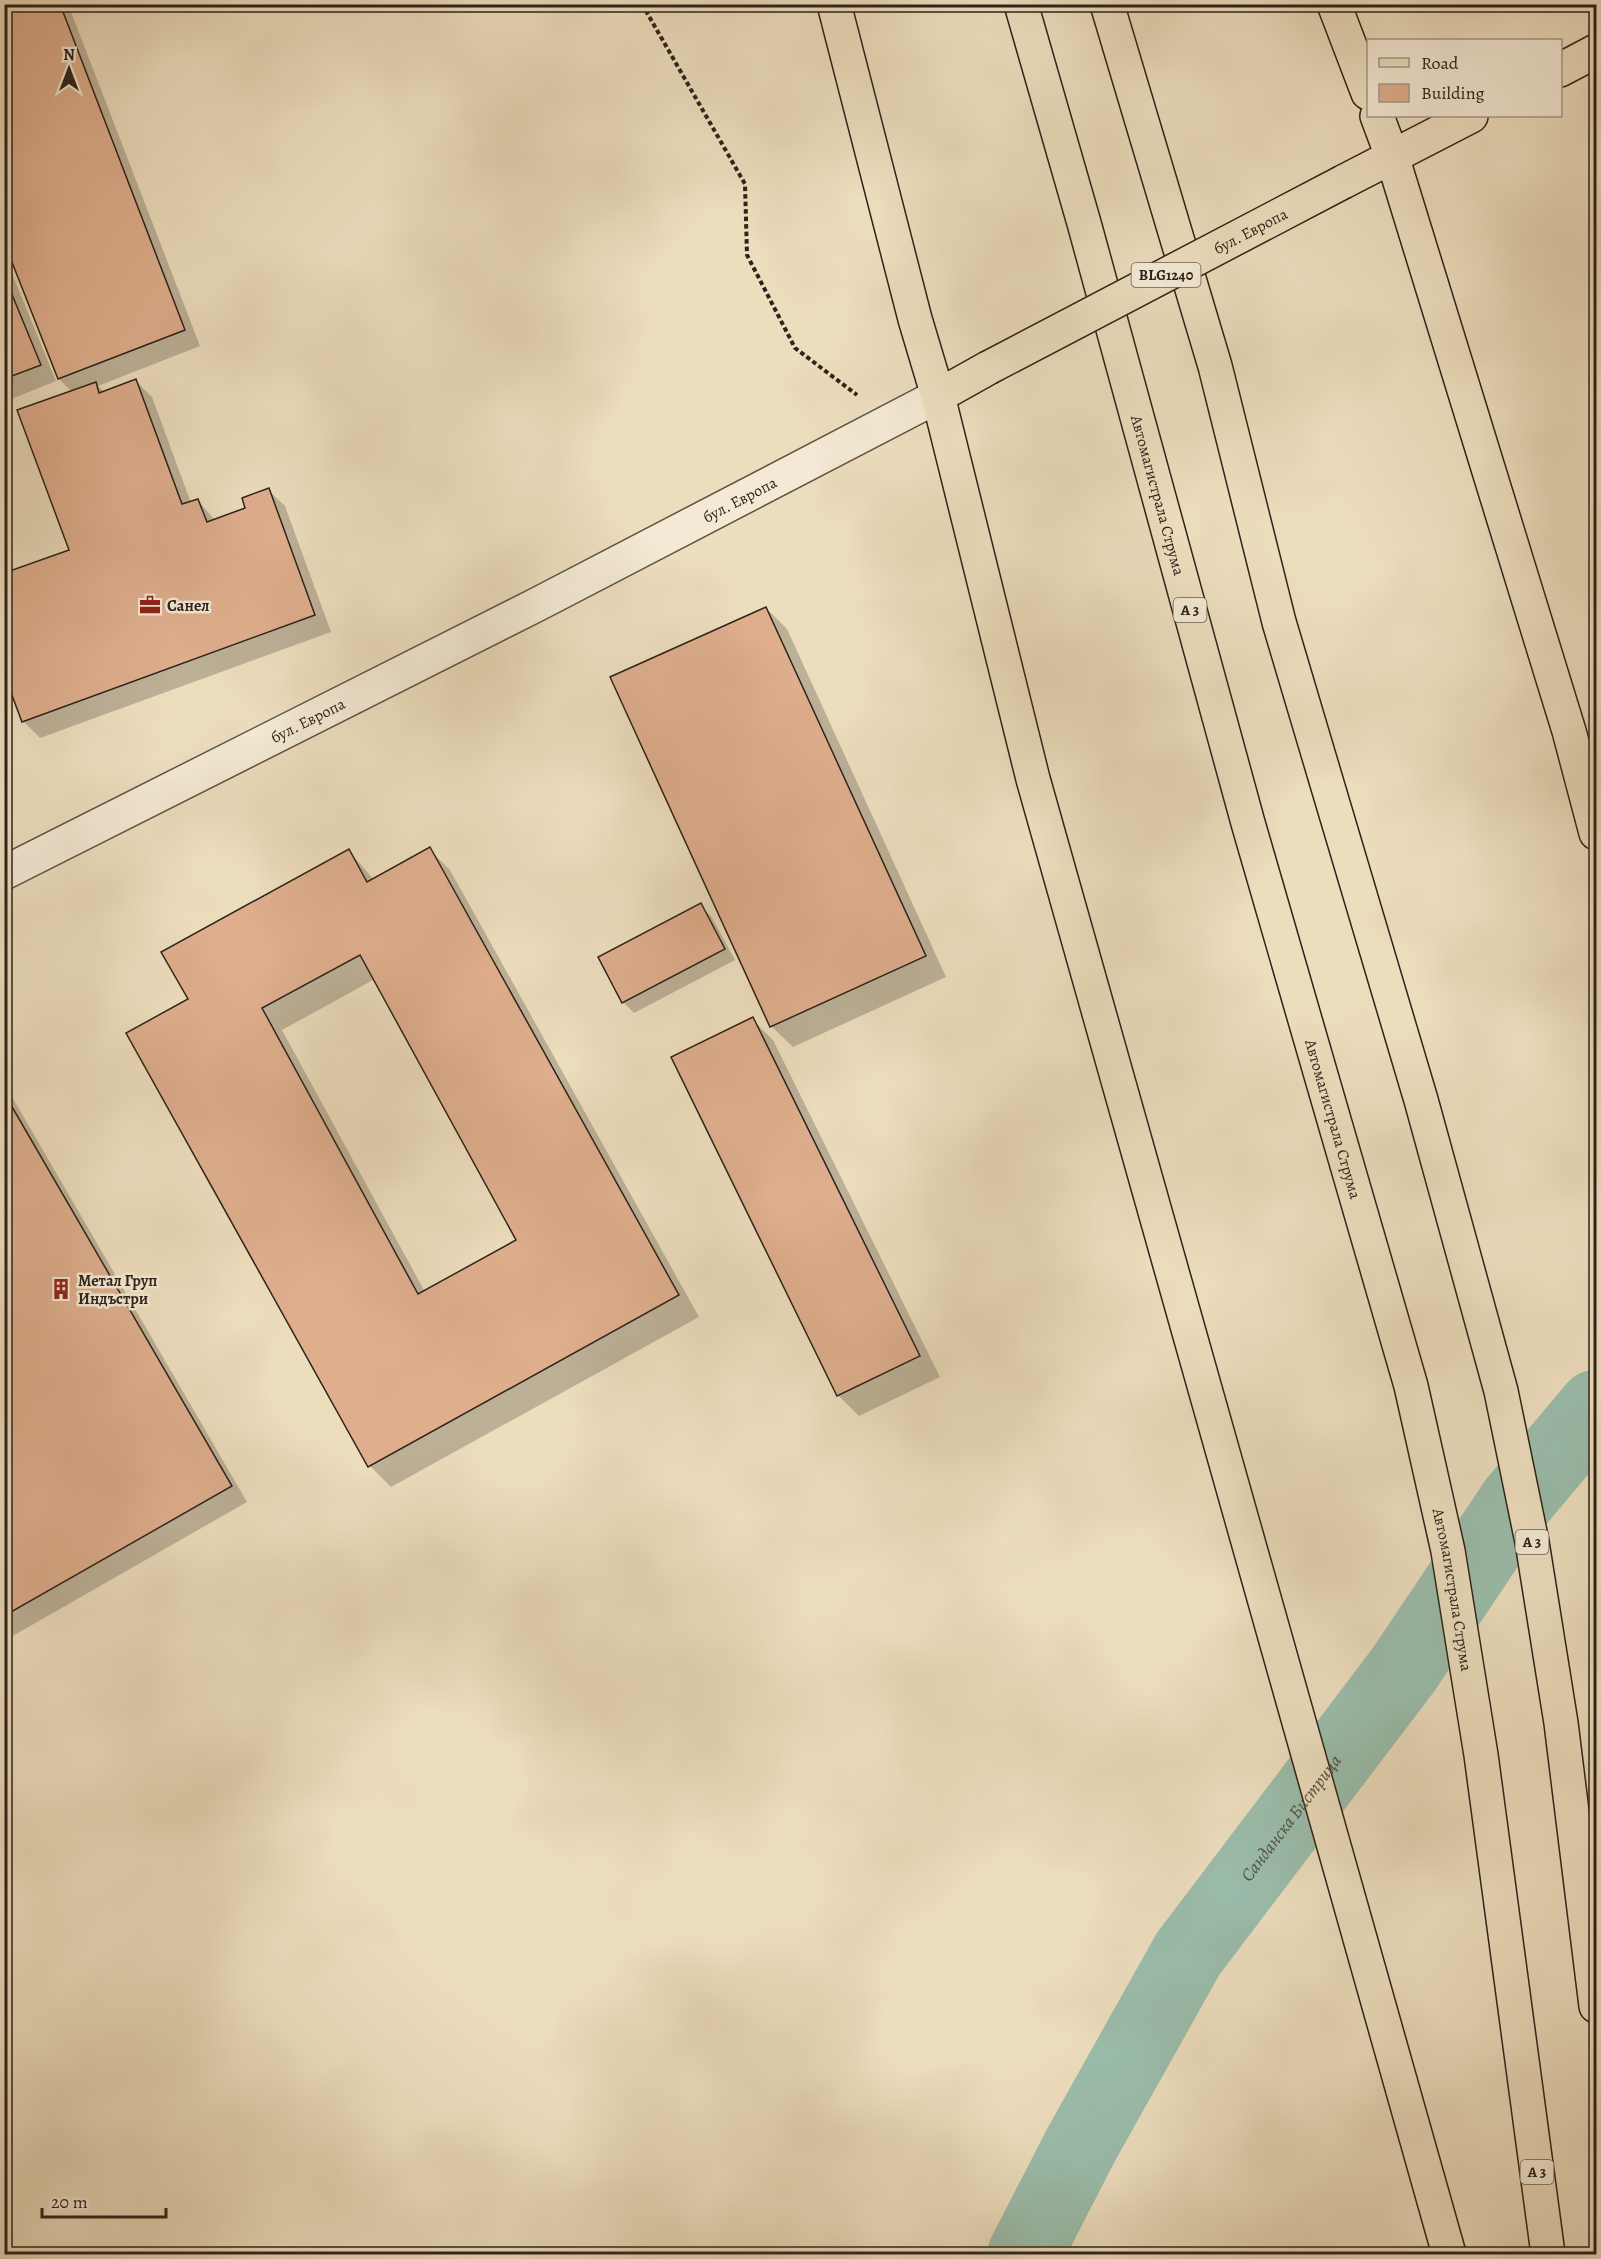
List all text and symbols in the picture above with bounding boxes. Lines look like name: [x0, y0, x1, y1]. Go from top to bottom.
north arrow: [39, 39, 99, 99]
legend: [1367, 39, 1562, 117]
text: N: [63, 44, 75, 66]
text: Road: [1421, 51, 1459, 75]
text: Building: [1421, 81, 1485, 105]
street label: бул. Европа: [1210, 203, 1292, 260]
road number: BLG1240: [1132, 263, 1200, 287]
street label: Автомагистрала Струма: [1125, 412, 1190, 579]
street label: бул. Европа: [699, 471, 781, 529]
office icon: Санел: [138, 593, 162, 617]
place label: Санел: [167, 595, 210, 617]
road number: A 3: [1174, 598, 1206, 622]
street label: бул. Европа: [267, 693, 350, 749]
street label: Автомагистрала Струма: [1299, 1036, 1366, 1202]
place label: Метал Груп Индъстри: [78, 1270, 158, 1310]
building icon: Метал Груп Индъстри: [49, 1277, 73, 1301]
street label: Автомагистрала Струма: [1427, 1505, 1477, 1673]
road number: A 3: [1516, 1530, 1549, 1554]
water label: Санданска Бистрица: [1235, 1750, 1347, 1886]
road number: A 3: [1520, 2160, 1554, 2184]
scale bar: [42, 2181, 166, 2219]
text: 20 m: [51, 2190, 88, 2214]

